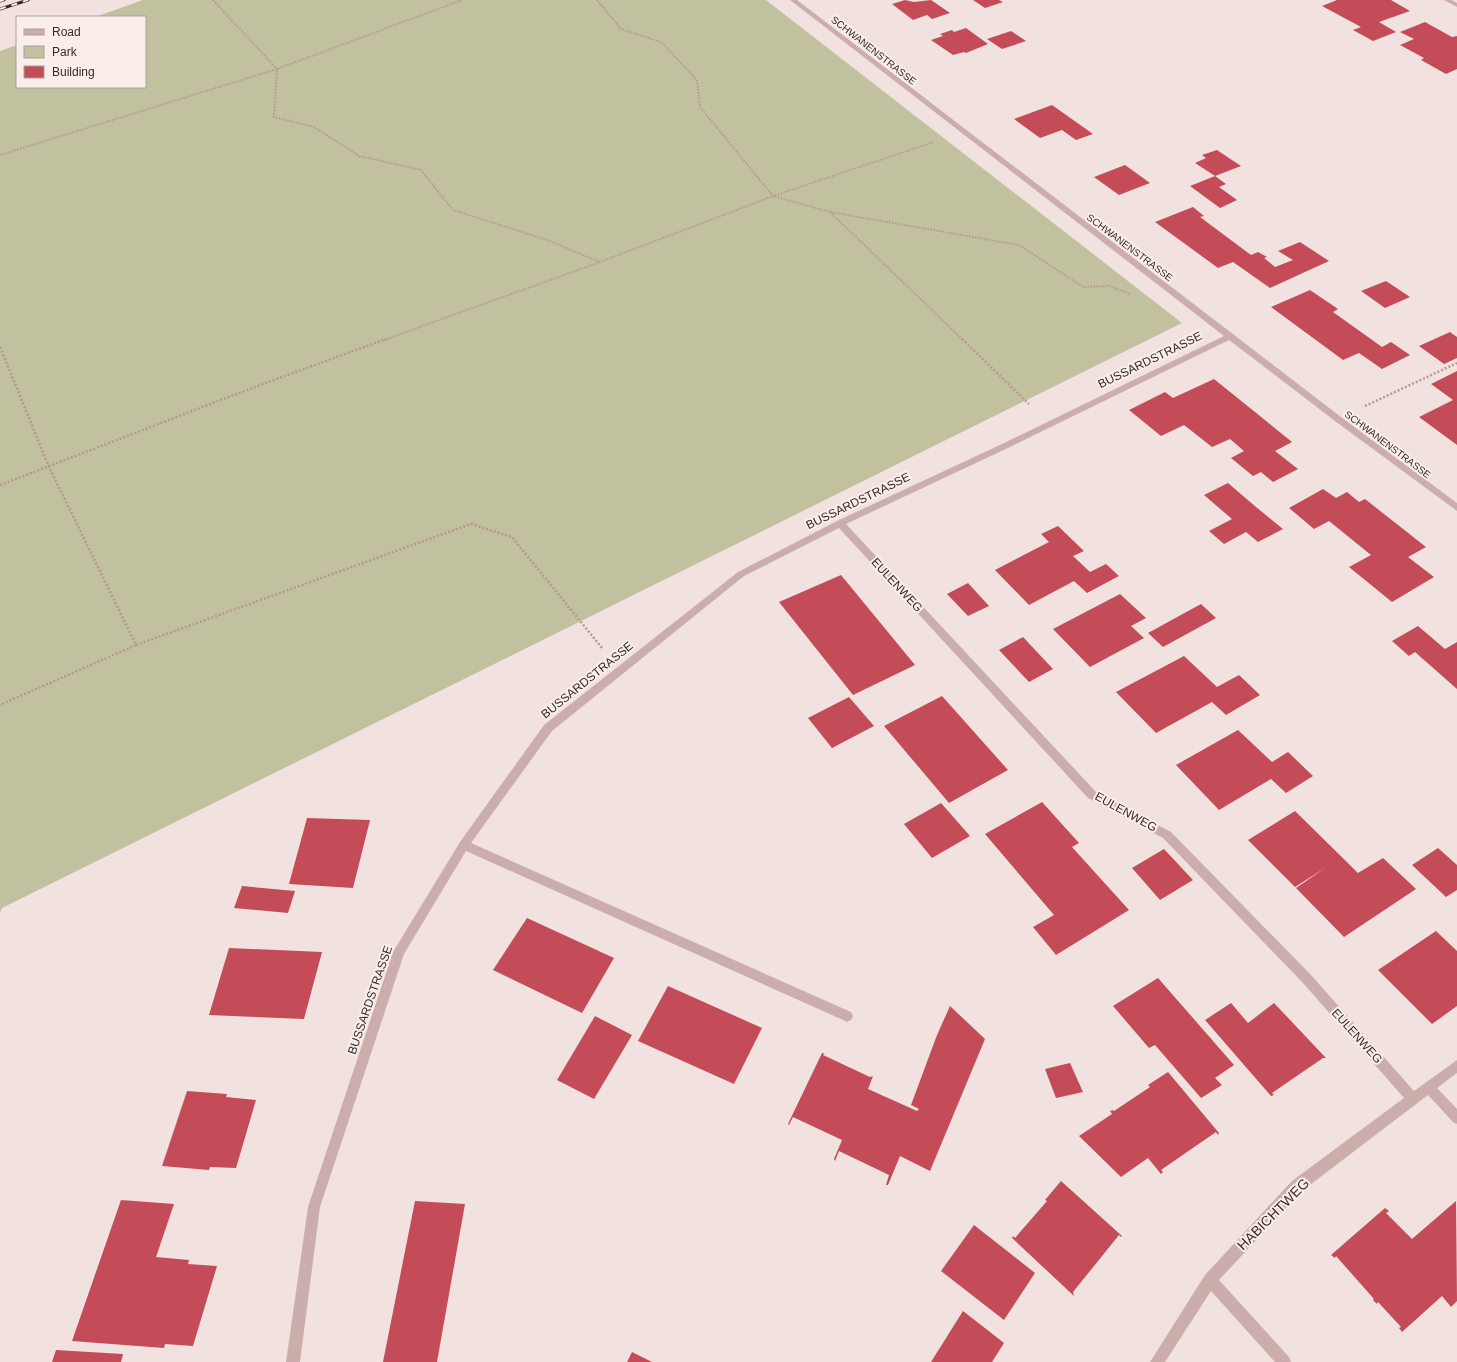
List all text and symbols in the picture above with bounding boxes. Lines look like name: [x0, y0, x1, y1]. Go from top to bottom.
street label: SCHWANENSTRASSE: [829, 14, 919, 87]
legend: [16, 16, 146, 88]
text: Road: [52, 25, 81, 39]
text: Park: [52, 45, 78, 59]
text: Building: [52, 65, 95, 79]
street label: SCHWANENSTRASSE: [1085, 212, 1175, 283]
street label: BUSSARDSTRASSE: [1096, 329, 1204, 391]
street label: SCHWANENSTRASSE: [1343, 409, 1433, 480]
street label: BUSSARDSTRASSE: [804, 470, 912, 532]
street label: EULENWEG: [868, 555, 926, 615]
street label: BUSSARDSTRASSE: [538, 639, 636, 721]
street label: EULENWEG: [1093, 789, 1159, 835]
street label: BUSSARDSTRASSE: [345, 944, 395, 1056]
street label: EULENWEG: [1329, 1006, 1385, 1066]
street label: HABICHTWEG: [1234, 1175, 1312, 1253]

